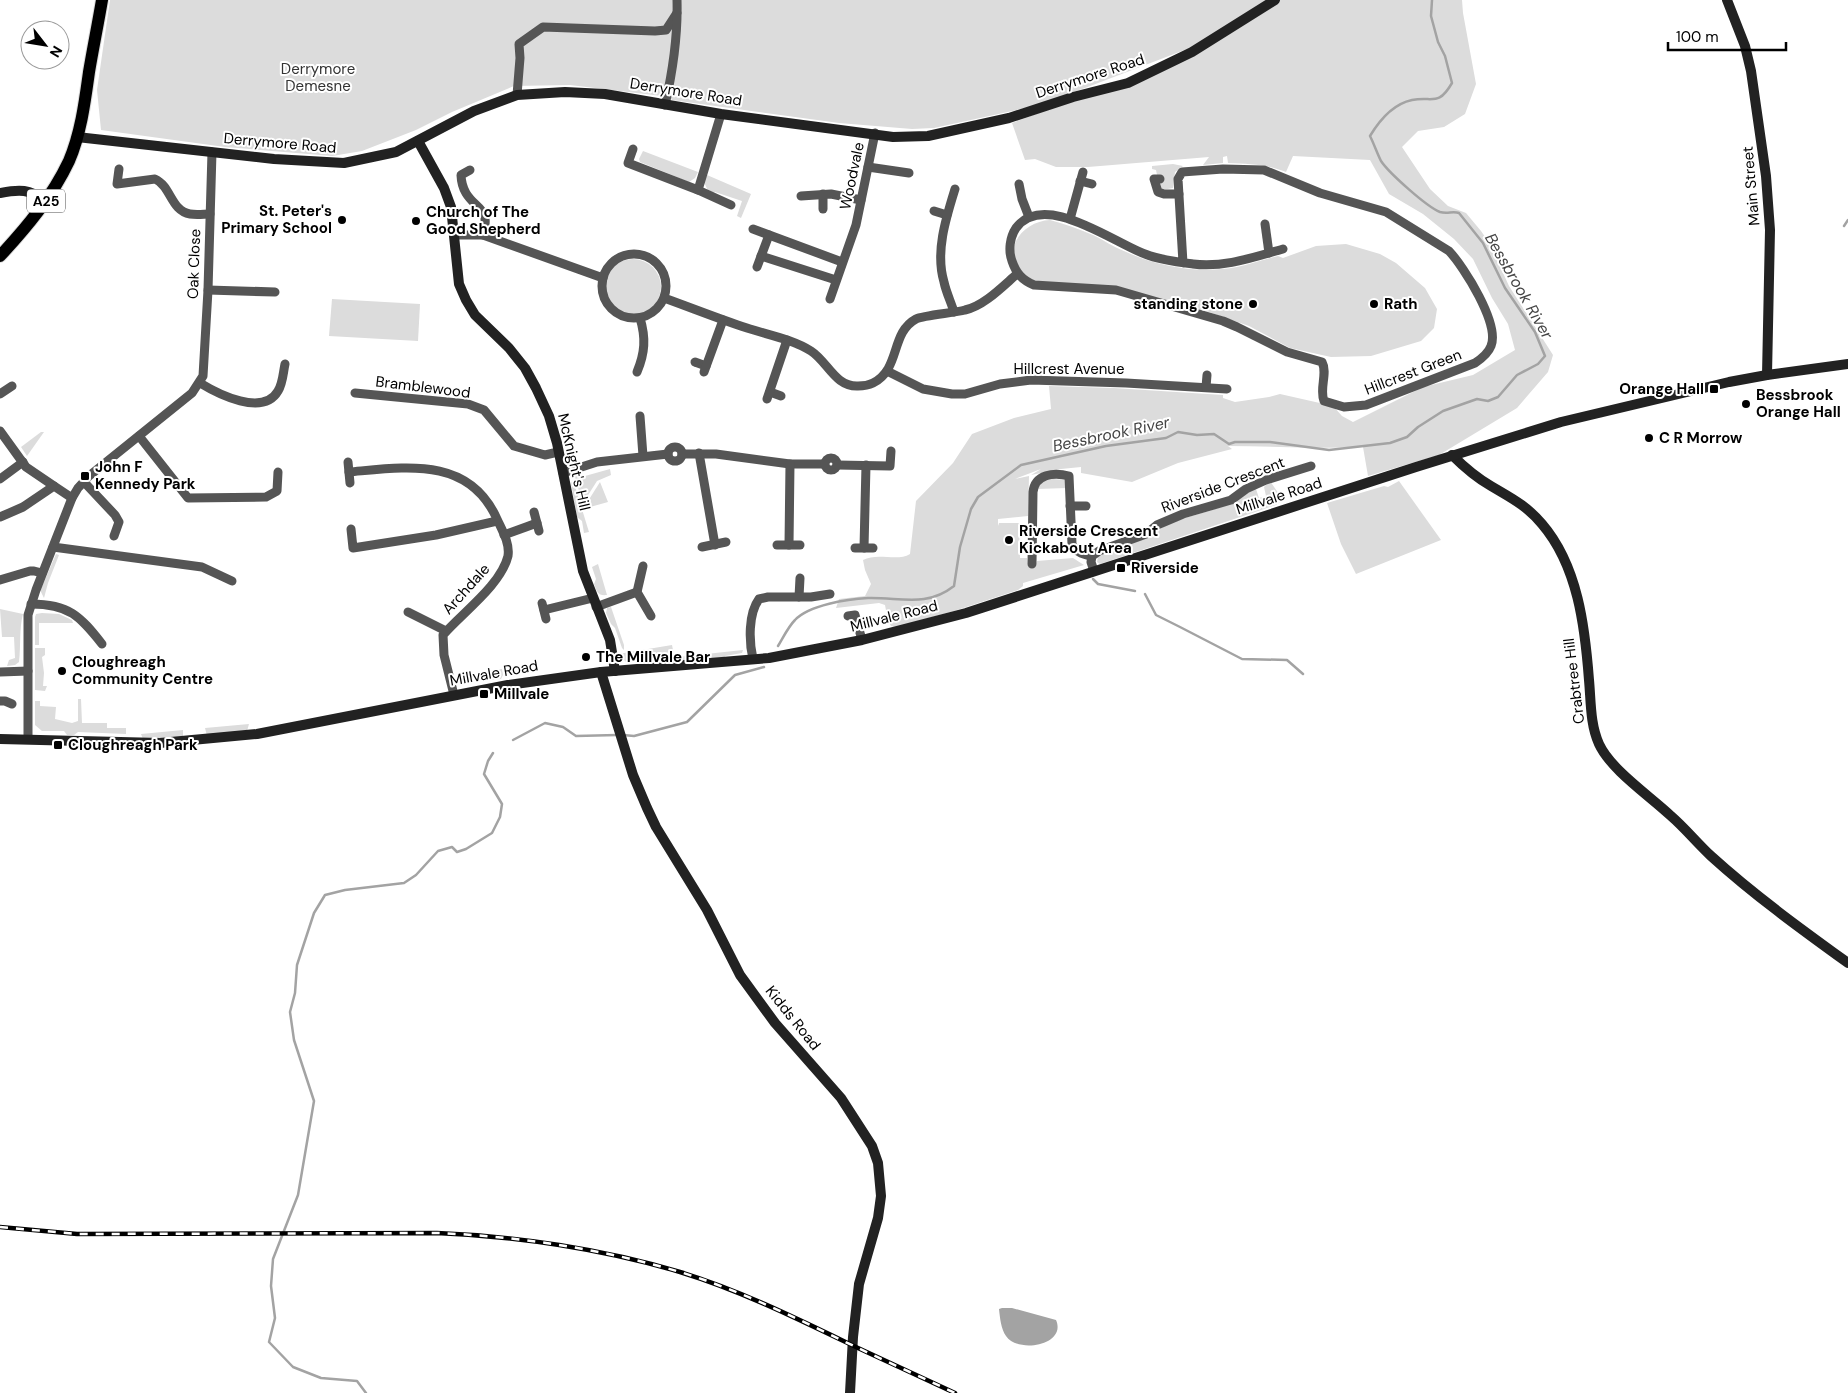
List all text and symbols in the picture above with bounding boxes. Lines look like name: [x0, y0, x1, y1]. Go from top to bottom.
north arrow: [20, 20, 70, 70]
scale bar: [1668, 20, 1786, 52]
text: 100 m: [1676, 27, 1719, 47]
text: N: [46, 43, 66, 61]
street label: Derrymore Road: [1033, 49, 1147, 103]
park label: Derrymore Demesne: [281, 59, 355, 96]
street label: Derrymore Road: [629, 73, 743, 111]
street label: Derrymore Road: [223, 128, 337, 158]
street label: Woodvale: [835, 140, 869, 212]
street label: Main Street: [1738, 145, 1764, 226]
road number: A25: [27, 190, 65, 212]
place label: St. Peter's Primary School: [221, 201, 332, 238]
place label: Church of The Good Shepherd: [426, 202, 541, 239]
marker: St. Peter's Primary School: [336, 214, 348, 226]
marker: Church of The Good Shepherd: [410, 215, 422, 227]
street label: Oak Close: [183, 228, 205, 300]
water label: Bessbrook River: [1480, 229, 1558, 344]
place label: standing stone: [1134, 294, 1243, 314]
place label: Rath: [1384, 294, 1418, 314]
marker: standing stone: [1247, 298, 1259, 310]
marker: Rath: [1368, 298, 1380, 310]
street label: Hillcrest Green: [1362, 344, 1464, 400]
street label: Hillcrest Avenue: [1014, 359, 1124, 379]
street label: Bramblewood: [374, 371, 472, 403]
place label: Orange Hall: [1619, 379, 1704, 399]
marker: Orange Hall: [1708, 383, 1720, 395]
place label: Bessbrook Orange Hall: [1756, 385, 1841, 422]
marker: Bessbrook Orange Hall: [1740, 398, 1752, 410]
street label: McKnight's Hill: [553, 411, 595, 513]
water label: Bessbrook River: [1051, 411, 1172, 457]
place label: C R Morrow: [1659, 428, 1743, 448]
marker: C R Morrow: [1643, 432, 1655, 444]
street label: Riverside Crescent: [1158, 452, 1288, 518]
place label: John F Kennedy Park: [95, 457, 196, 494]
marker: John F Kennedy Park: [79, 470, 91, 482]
street label: Millvale Road: [1233, 473, 1325, 519]
place label: Riverside Crescent Kickabout Area: [1019, 521, 1158, 558]
marker: Riverside Crescent Kickabout Area: [1003, 534, 1015, 546]
place label: Riverside: [1131, 558, 1199, 578]
street label: Archdale: [438, 559, 494, 619]
marker: Riverside: [1115, 562, 1127, 574]
street label: Millvale Road: [848, 595, 940, 637]
street label: Crabtree Hill: [1559, 637, 1589, 725]
place label: The Millvale Bar: [596, 647, 710, 667]
marker: The Millvale Bar: [580, 651, 592, 663]
place label: Cloughreagh Community Centre: [72, 652, 213, 689]
street label: Millvale Road: [448, 655, 540, 691]
marker: Cloughreagh Community Centre: [56, 665, 68, 677]
place label: Millvale: [494, 684, 549, 704]
marker: Millvale: [478, 688, 490, 700]
place label: Cloughreagh Park: [68, 735, 198, 755]
marker: Cloughreagh Park: [52, 739, 64, 751]
street label: Kidds Road: [761, 982, 825, 1054]

